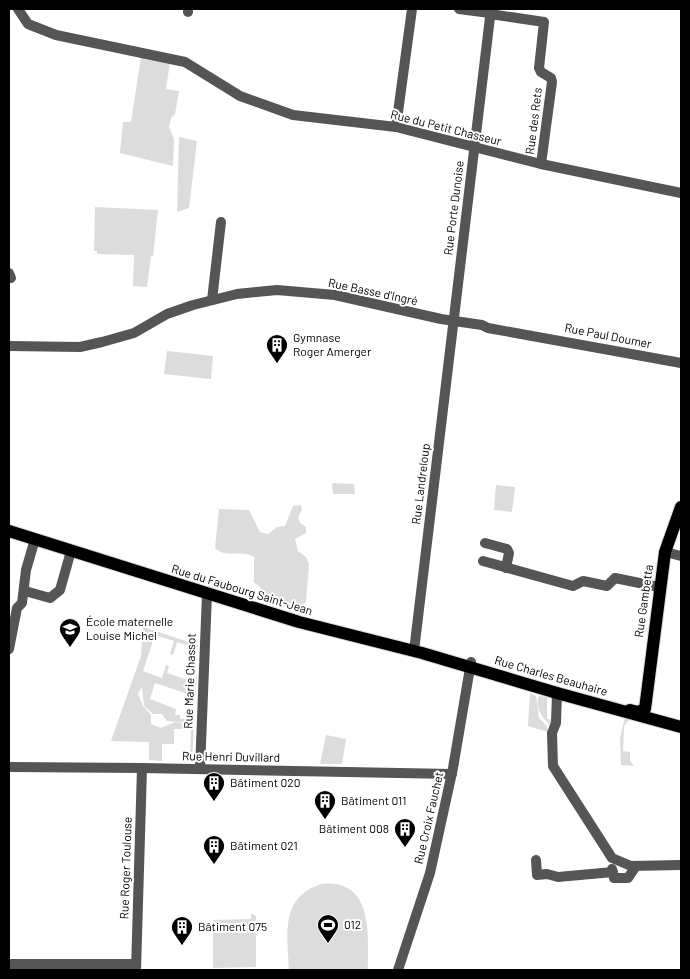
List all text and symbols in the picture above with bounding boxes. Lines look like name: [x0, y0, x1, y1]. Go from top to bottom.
street label: Rue des Rets: [522, 86, 544, 155]
street label: Rue du Petit Chasseur: [389, 106, 504, 148]
street label: Rue Porte Dunoise: [440, 160, 466, 256]
street label: Rue Basse d'Ingré: [327, 275, 419, 307]
street label: Rue Paul Doumer: [563, 320, 654, 350]
place label: Gymnase Roger Amerger: [293, 330, 372, 358]
building icon: Gymnase Roger Amerger: [265, 333, 289, 364]
street label: Rue Landreloup: [408, 443, 432, 525]
street label: Rue du Faubourg Saint-Jean: [170, 561, 315, 617]
street label: Rue Gambetta: [631, 563, 655, 638]
place label: École maternelle Louise Michel: [86, 614, 173, 642]
school or university icon: École maternelle Louise Michel: [58, 617, 82, 648]
street label: Rue Marie Chassot: [180, 633, 198, 729]
street label: Rue Charles Beauhaire: [493, 652, 609, 698]
street label: Rue Henri Duvillard: [182, 748, 280, 764]
street label: Rue Croix Fauchet: [411, 770, 445, 865]
building icon: Bâtiment 020: [202, 771, 226, 802]
place label: Bâtiment 020: [230, 775, 300, 789]
building icon: Bâtiment 011: [313, 789, 337, 820]
place label: Bâtiment 011: [341, 793, 406, 807]
street label: Rue Roger Toulouse: [116, 816, 134, 920]
building icon: Bâtiment 008: [393, 817, 417, 848]
place label: Bâtiment 008: [319, 821, 389, 835]
building icon: Bâtiment 021: [202, 834, 226, 865]
place label: Bâtiment 021: [230, 838, 298, 852]
sports icon: 012: [316, 913, 340, 944]
building icon: Bâtiment 075: [170, 915, 194, 946]
place label: 012: [344, 917, 361, 931]
place label: Bâtiment 075: [198, 919, 267, 933]

